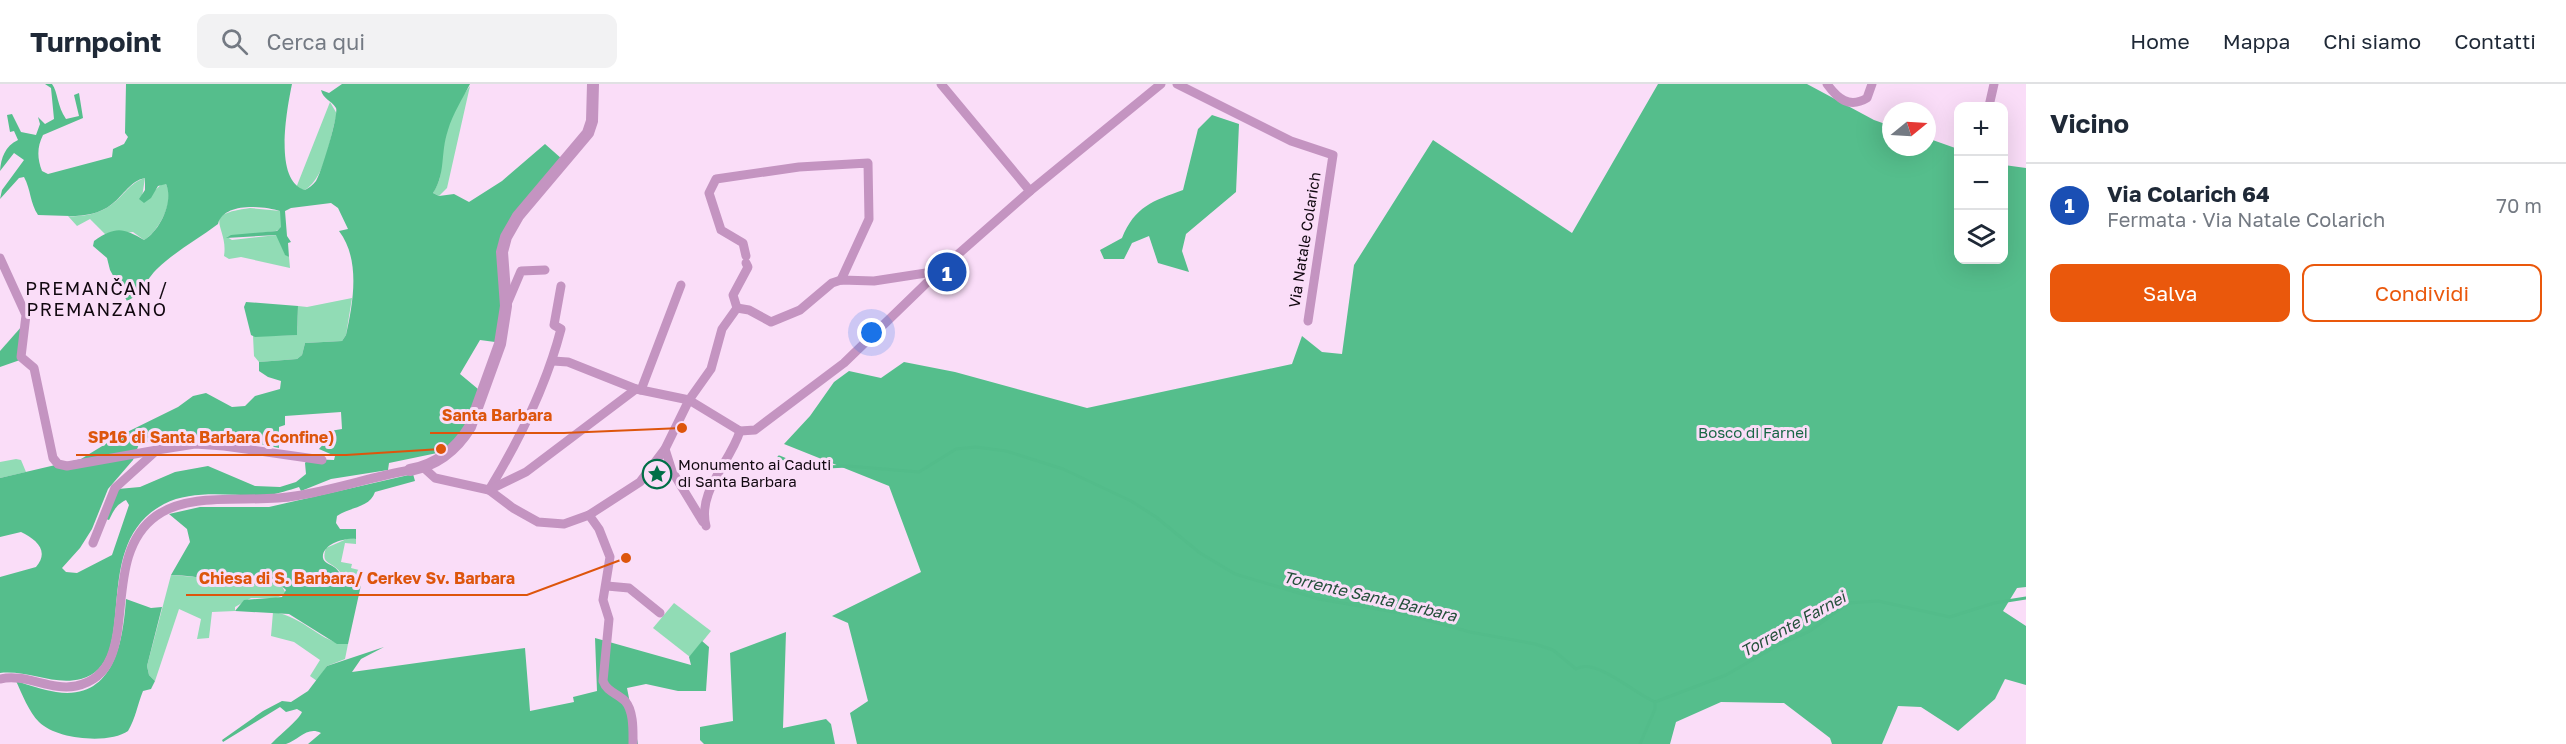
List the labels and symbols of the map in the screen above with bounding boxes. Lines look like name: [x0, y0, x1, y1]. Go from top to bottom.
north arrow: [1882, 102, 1936, 156]
street label: Via Natale Colarich: [1284, 171, 1324, 309]
pin: 1: [928, 250, 966, 294]
district label: PREMANČAN / PREMANZANO: [25, 277, 169, 320]
your location: [857, 318, 886, 347]
callout: Santa Barbara: [430, 399, 564, 433]
text: Santa Barbara: [442, 405, 552, 425]
callout: SP16 di Santa Barbara (confine): [76, 421, 346, 455]
park label: Bosco di Farnei: [1698, 423, 1808, 441]
text: SP16 di Santa Barbara (confine): [88, 427, 334, 447]
place label: Monumento ai Caduti di Santa Barbara: [678, 455, 831, 490]
place icon: Monumento ai Caduti di Santa Barbara: [641, 458, 673, 490]
callout: Chiesa di S. Barbara/ Cerkev Sv. Barbara: [186, 561, 527, 595]
water label: Torrente Santa Barbara: [1281, 566, 1460, 626]
text: Chiesa di S. Barbara/ Cerkev Sv. Barbara: [199, 568, 515, 588]
water label: Torrente Farnei: [1737, 586, 1850, 661]

